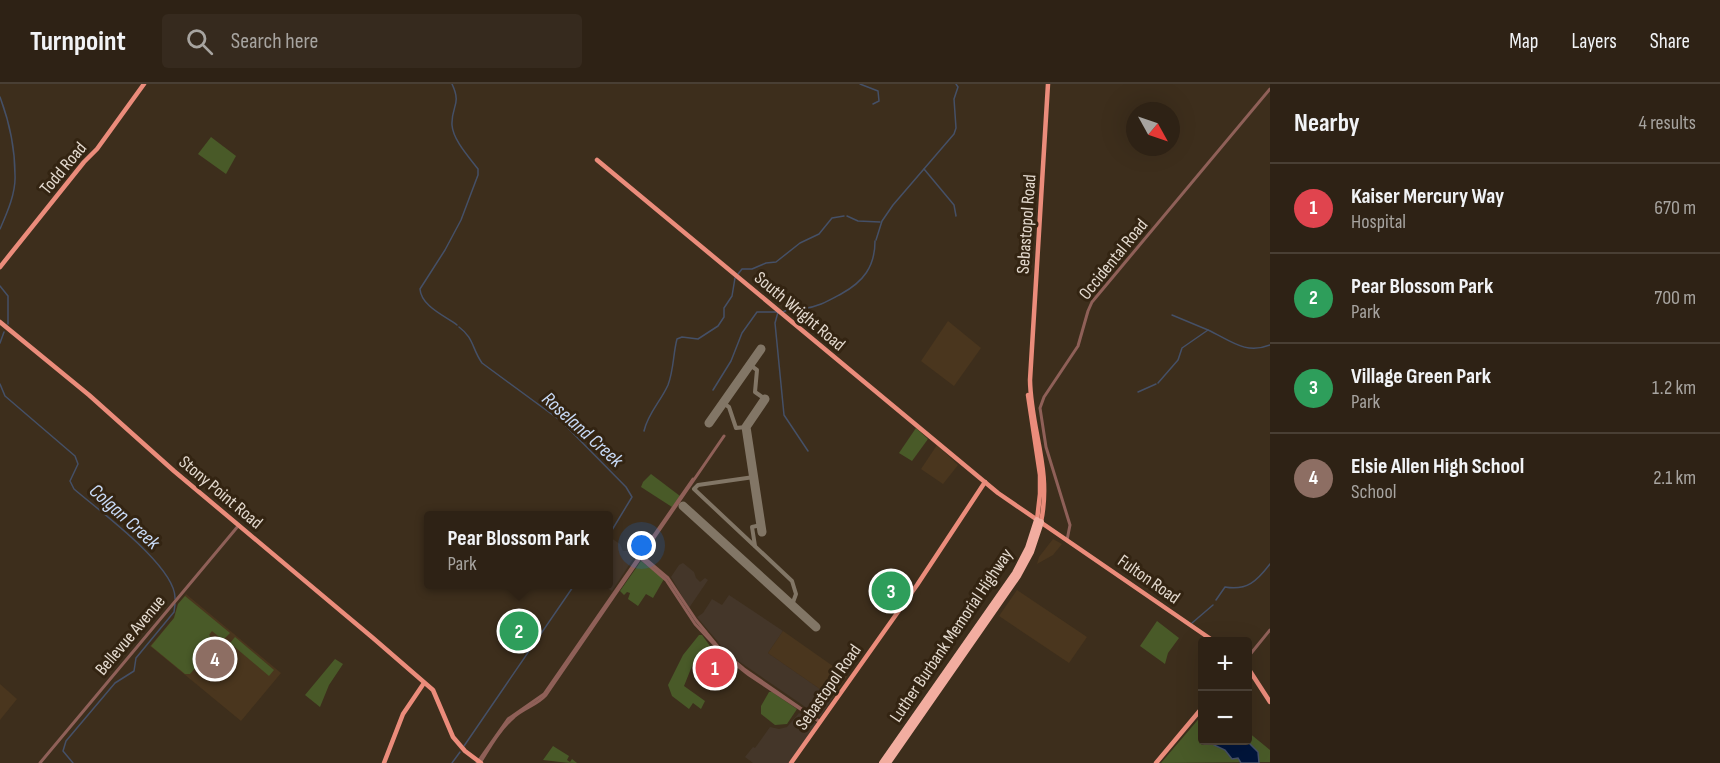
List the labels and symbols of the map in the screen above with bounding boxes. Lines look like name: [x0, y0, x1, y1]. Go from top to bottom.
north arrow: [1126, 102, 1180, 156]
street label: Todd Road: [36, 138, 91, 199]
street label: Sebastopol Road: [1013, 174, 1040, 275]
street label: Occidental Road: [1075, 215, 1152, 304]
street label: South Wright Road: [750, 267, 849, 355]
water label: Roseland Creek: [537, 387, 628, 473]
street label: Stony Point Road: [175, 451, 267, 533]
water label: Colgan Creek: [84, 479, 165, 555]
your location: [627, 531, 656, 560]
street label: Luther Burbank Memorial Highway: [885, 544, 1017, 726]
street label: Fulton Road: [1114, 550, 1184, 608]
pin: 3: [872, 568, 910, 614]
street label: Bellevue Avenue: [91, 591, 170, 679]
pin: 2: [500, 608, 538, 654]
pin: 4: [196, 636, 234, 682]
street label: Sebastopol Road: [791, 640, 866, 734]
pin: 1: [696, 646, 734, 690]

